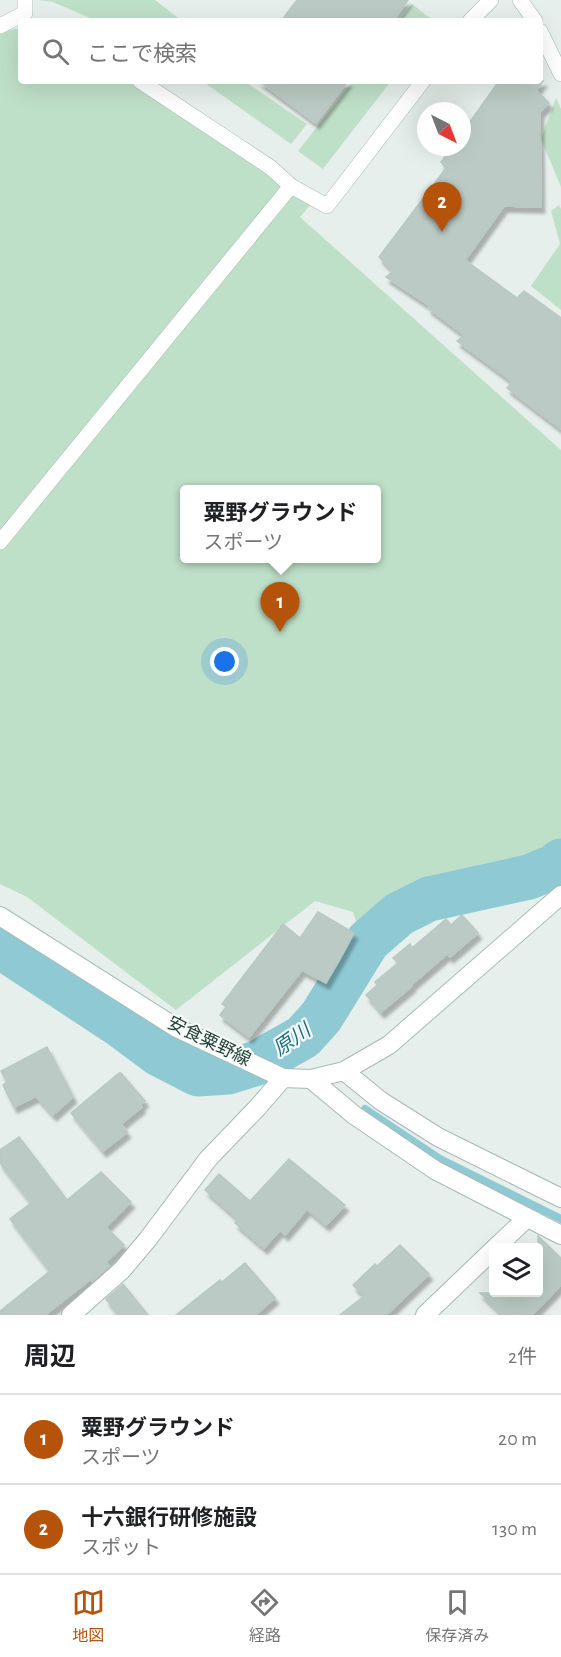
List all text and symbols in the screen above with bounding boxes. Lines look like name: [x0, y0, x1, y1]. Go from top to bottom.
search box: [18, 18, 543, 84]
icon: search: [39, 35, 72, 68]
text: ここで検索: [87, 43, 197, 65]
north arrow: [417, 102, 471, 156]
pin: 2: [422, 182, 462, 232]
popup: [180, 485, 381, 563]
text: 粟野グラウンド: [203, 502, 358, 524]
text: スポーツ: [203, 533, 283, 553]
pin: 1: [260, 582, 300, 632]
your location: [210, 647, 239, 676]
street label: 安食粟野線: [165, 1012, 254, 1070]
water label: 原川: [270, 1019, 316, 1060]
map controls: [489, 1243, 543, 1297]
button: layers: [489, 1243, 543, 1297]
text: 周辺: [24, 1344, 76, 1370]
text: 2件: [508, 1347, 537, 1367]
text: 粟野グラウンド: [81, 1417, 235, 1439]
text: 1: [40, 1429, 47, 1449]
text: 20 m: [498, 1429, 537, 1449]
text: スポーツ: [81, 1448, 161, 1468]
text: 十六銀行研修施設: [81, 1507, 257, 1529]
text: 2: [39, 1519, 48, 1539]
text: 130 m: [492, 1519, 537, 1539]
text: スポット: [81, 1538, 161, 1558]
tab: 地図: [72, 1586, 105, 1646]
tab: 経路: [248, 1586, 281, 1646]
tab: 保存済み: [425, 1586, 489, 1646]

